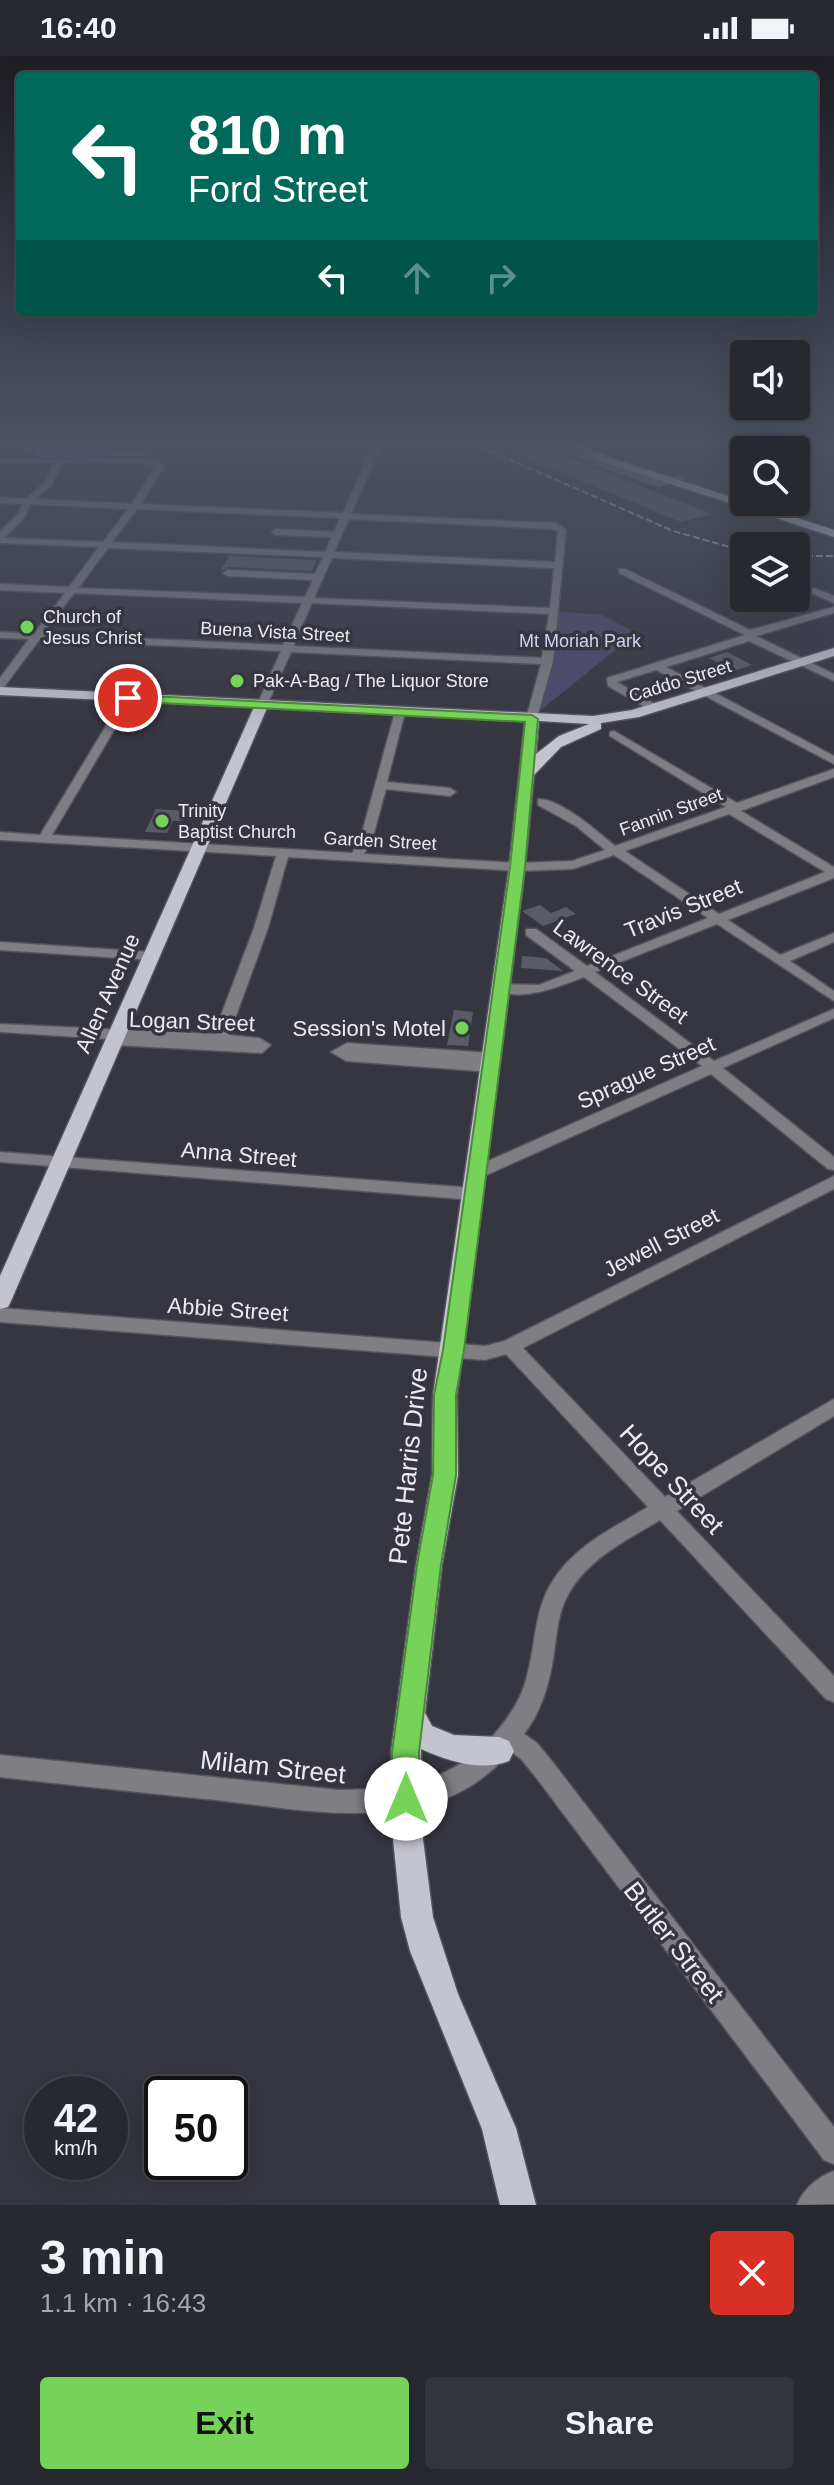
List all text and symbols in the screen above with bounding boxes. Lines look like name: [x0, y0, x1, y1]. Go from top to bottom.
text: 16:40: [40, 11, 117, 44]
text: 810 m: [188, 103, 347, 166]
icon: left: [56, 104, 160, 208]
text: Ford Street: [188, 169, 368, 210]
icon: left: [311, 256, 355, 300]
icon: ahead: [395, 256, 439, 300]
icon: right: [479, 256, 523, 300]
map controls: [730, 340, 810, 612]
button: sound: [730, 340, 810, 420]
button: search: [730, 436, 810, 516]
button: layers: [730, 532, 810, 612]
place label: Church of Jesus Christ: [43, 607, 142, 648]
marker: Church of Jesus Christ: [18, 618, 36, 636]
street label: Buena Vista Street: [200, 618, 350, 646]
park label: Mt Moriah Park: [519, 631, 642, 651]
street label: Caddo Street: [626, 656, 734, 706]
pin: [94, 664, 162, 732]
place label: Pak-A-Bag / The Liquor Store: [253, 671, 489, 691]
marker: Pak-A-Bag / The Liquor Store: [228, 672, 246, 690]
icon: arrive: [106, 676, 150, 720]
street label: Fannin Street: [617, 784, 725, 840]
place label: Trinity Baptist Church: [178, 801, 296, 842]
marker: Trinity Baptist Church: [153, 812, 171, 830]
street label: Garden Street: [323, 828, 437, 854]
street label: Travis Street: [621, 874, 745, 943]
street label: Lawrence Street: [549, 914, 693, 1029]
street label: Allen Avenue: [70, 930, 145, 1057]
street label: Logan Street: [129, 1007, 255, 1036]
place label: Session's Motel: [293, 1016, 446, 1041]
marker: Session's Motel: [453, 1019, 471, 1037]
street label: Sprague Street: [574, 1031, 719, 1114]
street label: Anna Street: [180, 1137, 298, 1172]
street label: Jewell Street: [599, 1203, 723, 1282]
street label: Abbie Street: [167, 1293, 289, 1326]
street label: Pete Harris Drive: [383, 1366, 433, 1566]
street label: Hope Street: [614, 1418, 731, 1541]
street label: Milam Street: [199, 1744, 348, 1790]
position arrow: [364, 1757, 448, 1841]
street label: Butler Street: [618, 1876, 731, 2009]
speed limit sign: 50: [144, 2076, 248, 2180]
text: 42: [54, 2096, 98, 2140]
text: km/h: [54, 2137, 98, 2159]
text: 3 min: [40, 2231, 165, 2284]
button: close: [710, 2231, 794, 2315]
text: 1.1 km · 16:43: [40, 2288, 206, 2318]
button: Exit: [40, 2377, 409, 2469]
button: Share: [425, 2377, 794, 2469]

